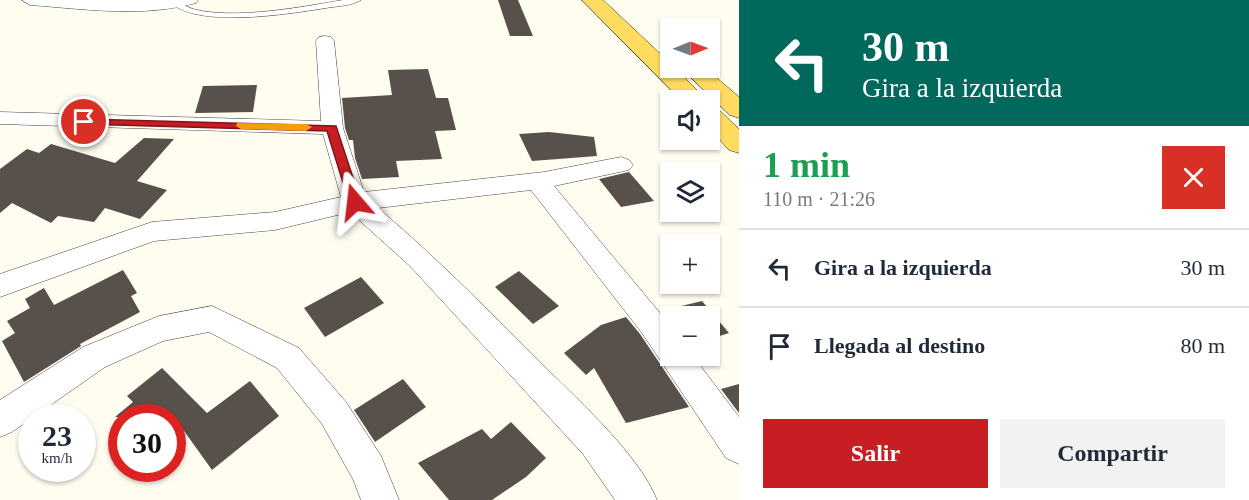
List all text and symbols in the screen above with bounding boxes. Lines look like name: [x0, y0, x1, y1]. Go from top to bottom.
north arrow: [660, 18, 720, 78]
map controls: [660, 18, 720, 366]
icon: left: [763, 24, 841, 102]
text: 30 m: [862, 24, 950, 70]
text: Gira a la izquierda: [862, 73, 1062, 103]
button: sound: [660, 90, 720, 150]
pin: [58, 96, 109, 147]
icon: arrive: [67, 105, 100, 138]
text: 1 min: [763, 145, 850, 185]
button: close: [1162, 146, 1225, 209]
button: layers: [660, 162, 720, 222]
position arrow: [323, 170, 387, 234]
text: 110 m · 21:26: [763, 188, 875, 210]
button: +: [660, 234, 720, 294]
icon: left: [763, 252, 796, 285]
text: Gira a la izquierda: [814, 255, 992, 280]
text: 30 m: [1180, 255, 1225, 280]
button: −: [660, 306, 720, 366]
icon: arrive: [763, 330, 796, 363]
text: Llegada al destino: [814, 333, 985, 358]
text: 80 m: [1180, 333, 1225, 358]
speed limit sign: 30: [108, 404, 186, 482]
text: 23: [42, 419, 72, 452]
button: Salir: [763, 419, 988, 488]
button: Compartir: [1000, 419, 1225, 488]
text: km/h: [42, 450, 72, 466]

